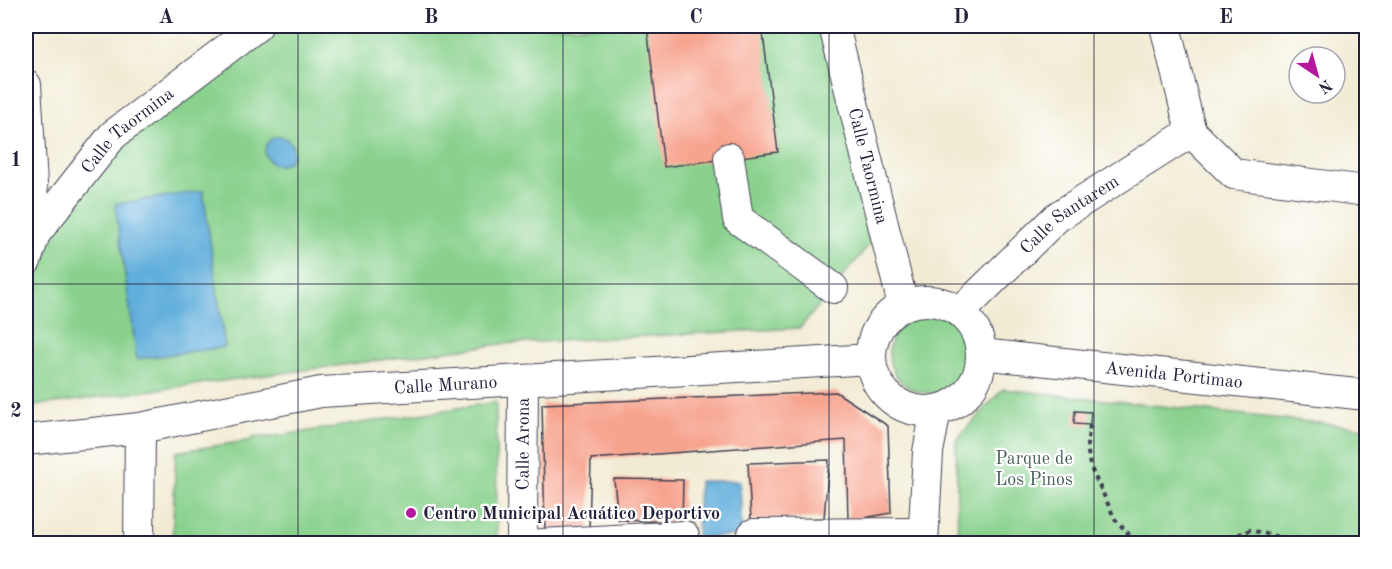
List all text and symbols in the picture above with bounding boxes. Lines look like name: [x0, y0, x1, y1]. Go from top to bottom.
text: A: [158, 8, 174, 28]
text: B: [424, 8, 438, 28]
text: C: [689, 8, 703, 28]
text: D: [953, 8, 969, 28]
text: E: [1219, 8, 1233, 28]
north arrow: [1287, 45, 1347, 105]
text: N: [1314, 75, 1334, 96]
street label: Calle Taormina: [78, 84, 177, 177]
street label: Calle Taormina: [845, 106, 891, 226]
text: 1: [10, 151, 22, 171]
street label: Calle Santarem: [1017, 172, 1122, 258]
street label: Avenida Portimao: [1104, 359, 1244, 392]
street label: Calle Murano: [393, 373, 498, 398]
street label: Calle Arona: [514, 397, 533, 490]
text: 2: [10, 402, 22, 422]
park label: Parque de Los Pinos: [995, 450, 1073, 489]
place label: Centro Municipal Acuático Deportivo: [423, 505, 720, 523]
marker: Centro Municipal Acuático Deportivo: [404, 506, 418, 520]

